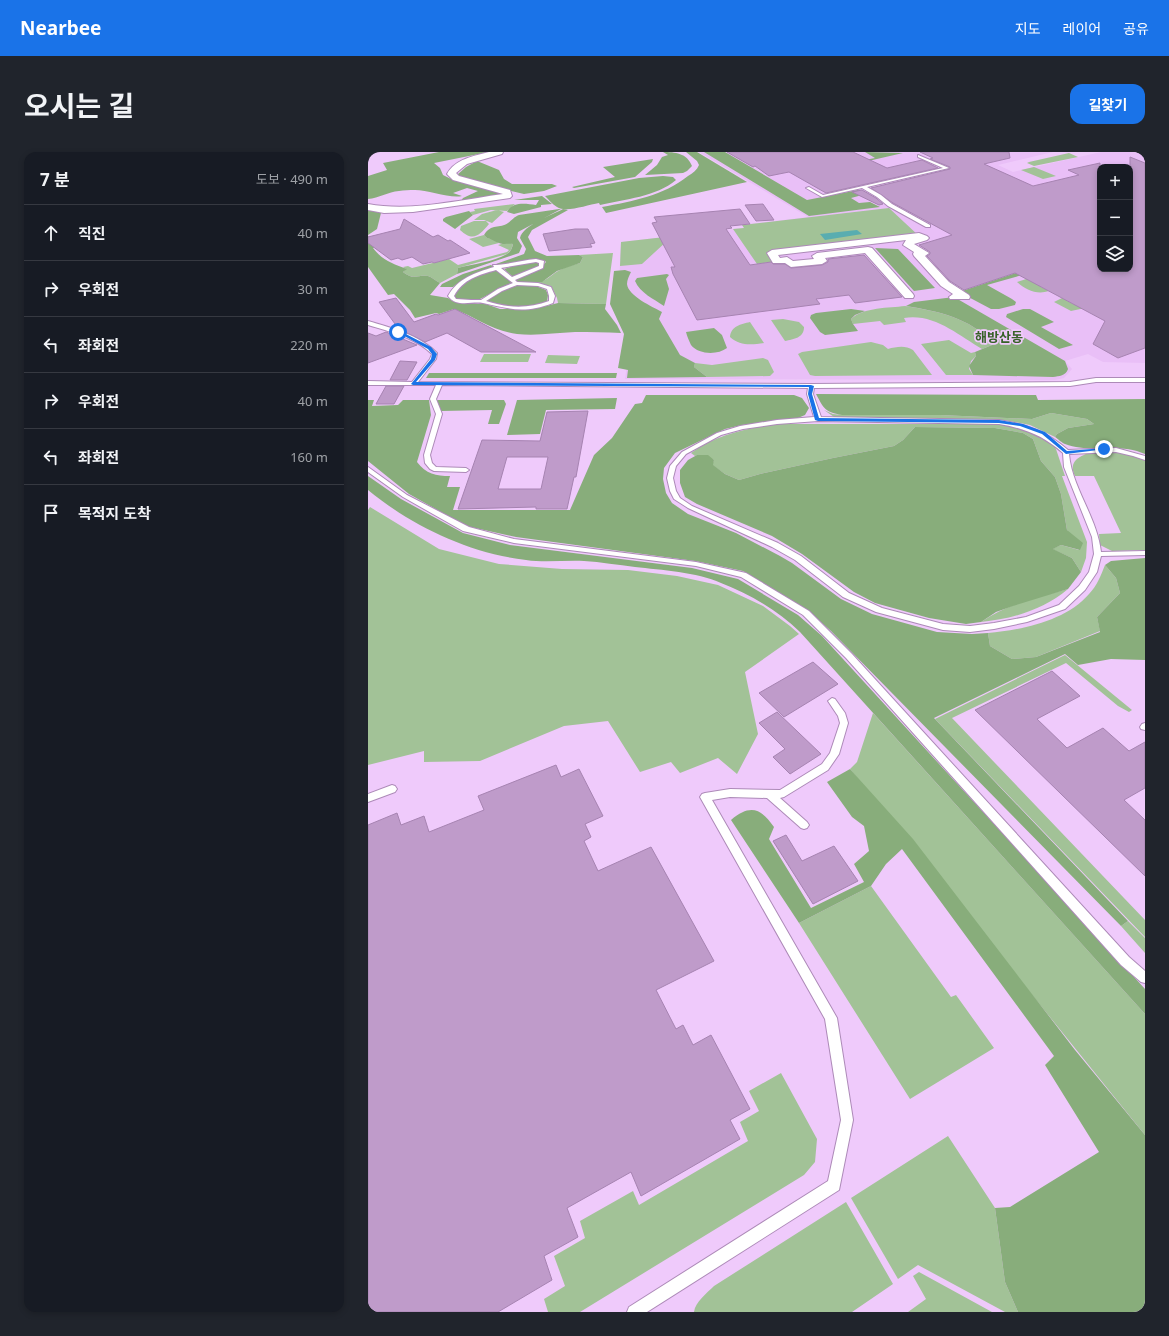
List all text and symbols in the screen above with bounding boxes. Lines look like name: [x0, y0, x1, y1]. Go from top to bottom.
text: Nearbee: [20, 15, 101, 41]
text: 지도: [1015, 19, 1041, 38]
text: 레이어: [1063, 19, 1101, 38]
text: 공유: [1123, 19, 1149, 38]
button: 길찾기: [1070, 84, 1145, 124]
text: 오시는 길: [24, 86, 134, 124]
map controls: [1097, 164, 1133, 272]
button: +: [1097, 164, 1133, 200]
text: 7 분: [40, 168, 70, 191]
text: 도보 · 490 m: [256, 170, 328, 188]
button: −: [1097, 200, 1133, 236]
icon: ahead: [40, 222, 62, 244]
text: 직진: [78, 223, 106, 243]
text: 40 m: [298, 224, 328, 242]
button: layers: [1097, 236, 1133, 272]
icon: right: [40, 278, 62, 300]
text: 우회전: [78, 279, 119, 299]
text: 30 m: [298, 280, 328, 298]
route start: [389, 323, 407, 341]
district label: 해방산동: [975, 328, 1023, 346]
icon: left: [40, 334, 62, 356]
text: 좌회전: [78, 335, 119, 355]
text: 220 m: [290, 336, 328, 354]
icon: right: [40, 390, 62, 412]
text: 우회전: [78, 391, 119, 411]
text: 40 m: [298, 392, 328, 410]
route end: [1095, 440, 1113, 458]
icon: left: [40, 446, 62, 468]
text: 좌회전: [78, 447, 119, 467]
text: 160 m: [290, 448, 328, 466]
icon: arrive: [40, 502, 62, 524]
text: 목적지 도착: [78, 503, 151, 523]

